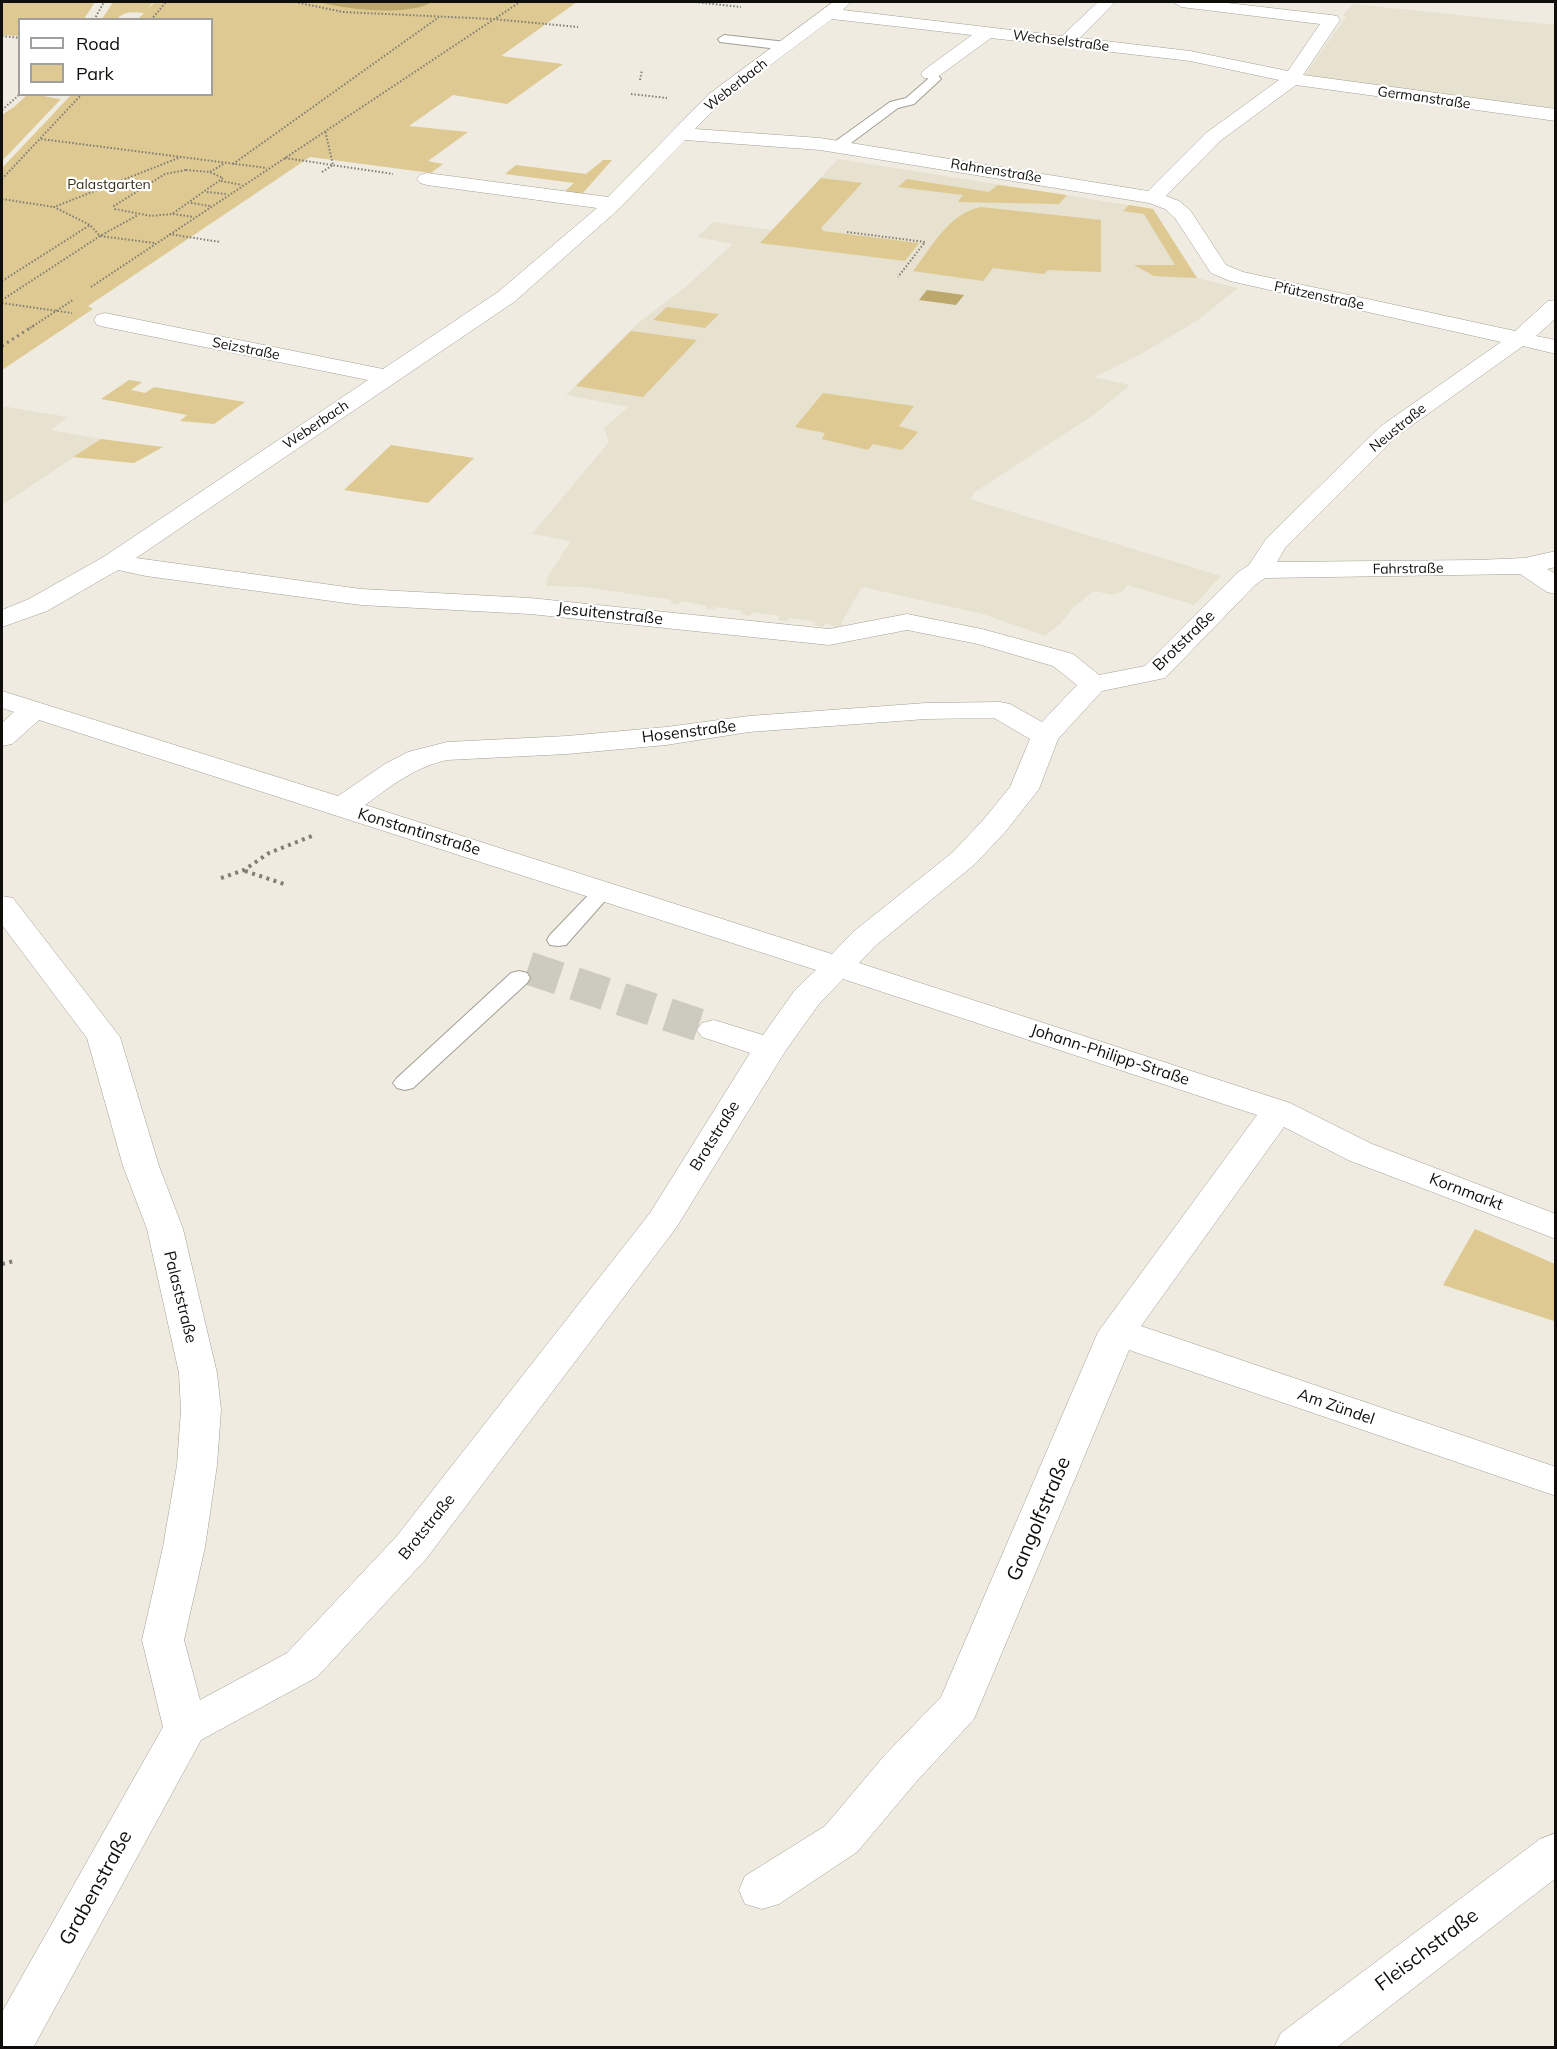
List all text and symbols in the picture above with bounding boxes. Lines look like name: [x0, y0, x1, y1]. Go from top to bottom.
legend: [18, 18, 213, 96]
street label: Wechselstraße: [1012, 27, 1110, 55]
text: Road: [76, 32, 120, 55]
street label: Weberbach: [701, 55, 771, 115]
text: Park: [76, 62, 114, 85]
street label: Germanstraße: [1377, 83, 1471, 113]
street label: Rahnenstraße: [949, 156, 1043, 186]
park label: Palastgarten: [67, 177, 151, 193]
street label: Pfützenstraße: [1273, 278, 1365, 314]
street label: Seizstraße: [211, 334, 281, 364]
street label: Weberbach: [280, 397, 352, 453]
street label: Neustraße: [1366, 400, 1430, 456]
street label: Fahrstraße: [1372, 560, 1444, 578]
street label: Jesuitenstraße: [556, 599, 664, 629]
street label: Brotstraße: [1149, 607, 1219, 675]
street label: Hosenstraße: [641, 717, 737, 747]
street label: Konstantinstraße: [355, 804, 483, 860]
street label: Johann-Philipp-Straße: [1028, 1020, 1192, 1090]
street label: Brotstraße: [686, 1097, 744, 1175]
street label: Kornmarkt: [1426, 1169, 1506, 1215]
street label: Palaststraße: [159, 1249, 201, 1345]
street label: Am Zündel: [1295, 1385, 1377, 1429]
street label: Gangolfstraße: [1002, 1453, 1076, 1585]
street label: Brotstraße: [395, 1490, 459, 1564]
street label: Grabenstraße: [54, 1826, 138, 1950]
street label: Fleischstraße: [1371, 1903, 1483, 1997]

